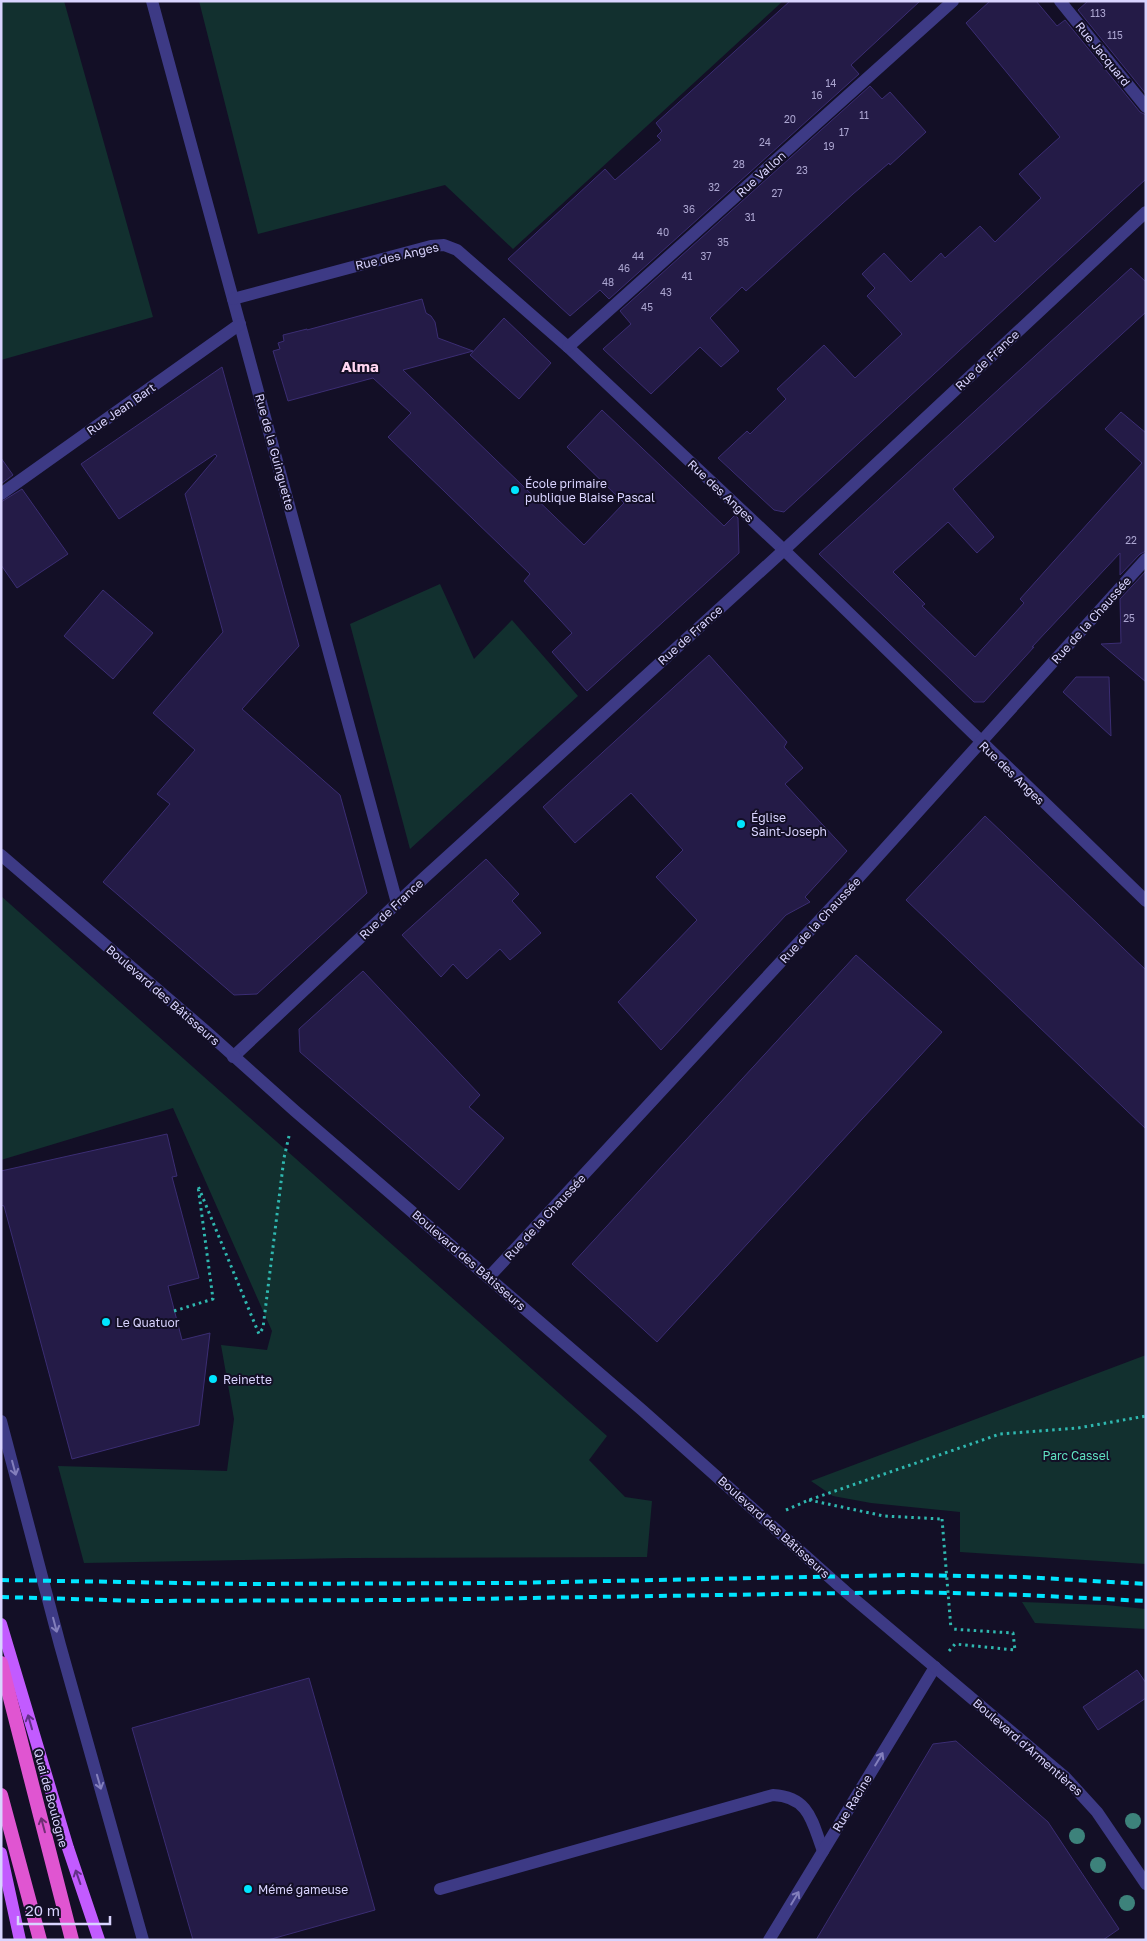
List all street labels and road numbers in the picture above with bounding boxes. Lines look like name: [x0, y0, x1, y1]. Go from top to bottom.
street label: Rue Jacquard: [1072, 19, 1134, 89]
street label: Rue Vallon: [733, 148, 789, 200]
street label: Rue des Anges: [354, 239, 440, 273]
street label: Rue de France: [952, 327, 1022, 393]
street label: Rue Jean Bart: [84, 380, 158, 438]
street label: Rue de la Guinguette: [252, 392, 298, 512]
street label: Rue des Anges: [685, 457, 757, 525]
street label: Rue de la Chaussée: [1048, 573, 1134, 667]
street label: Rue de France: [655, 602, 725, 668]
street label: Rue des Anges: [976, 738, 1048, 808]
street label: Rue de la Chaussée: [776, 874, 864, 966]
street label: Rue de France: [356, 876, 426, 942]
street label: Boulevard des Bâtisseurs: [103, 942, 223, 1048]
street label: Rue de la Chaussée: [501, 1171, 589, 1263]
street label: Boulevard des Bâtisseurs: [409, 1207, 529, 1313]
street label: Boulevard des Bâtisseurs: [715, 1473, 833, 1581]
street label: Boulevard d'Armentières: [970, 1695, 1086, 1799]
street label: Quai de Boulogne: [31, 1747, 71, 1849]
street label: Rue Racine: [829, 1772, 875, 1834]

